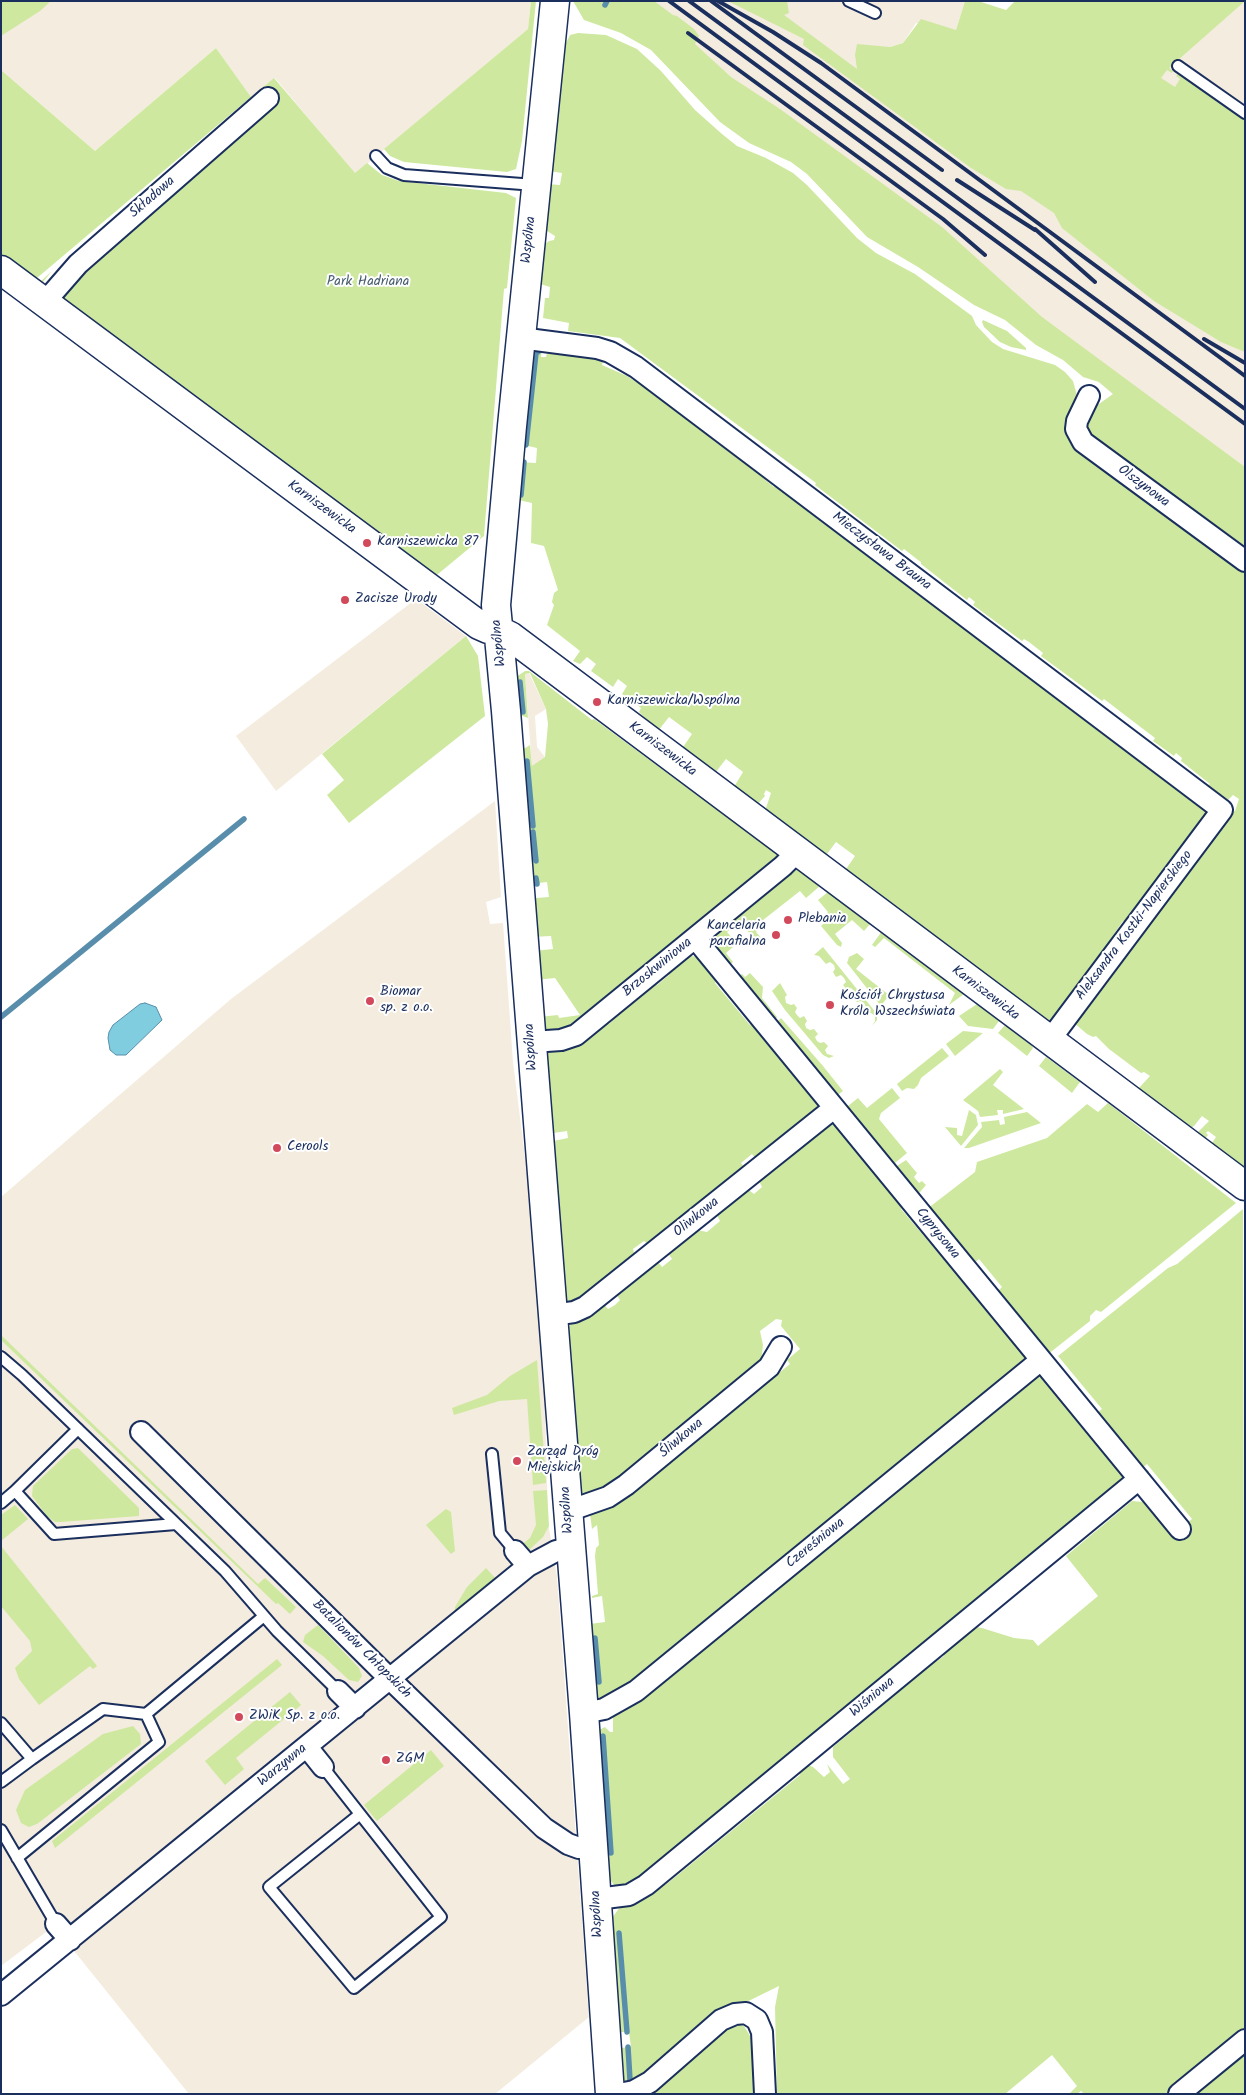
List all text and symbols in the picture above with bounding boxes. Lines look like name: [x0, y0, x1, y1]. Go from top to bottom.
street label: Składowa: [127, 174, 179, 222]
street label: Wspólna: [519, 216, 541, 264]
park label: Park Hadriana: [327, 275, 409, 291]
street label: Olszynowa: [1114, 462, 1172, 512]
street label: Karniszewicka: [283, 477, 359, 539]
street label: Mieczysława Brauna: [828, 509, 934, 595]
place label: Karniszewicka 87: [377, 535, 478, 551]
marker: Karniszewicka 87: [361, 537, 373, 549]
place label: Zacisze Urody: [355, 592, 437, 608]
marker: Zacisze Urody: [339, 594, 351, 606]
street label: Wspólna: [489, 619, 511, 667]
place label: Karniszewicka/Wspólna: [607, 694, 740, 710]
marker: Karniszewicka/Wspólna: [591, 696, 603, 708]
street label: Karniszewicka: [625, 719, 699, 781]
street label: Aleksandra Kostki-Napierskiego: [1073, 848, 1197, 1004]
place label: Plebania: [798, 912, 847, 928]
marker: Plebania: [782, 914, 794, 926]
place label: Kancelaria parafialna: [707, 919, 766, 952]
marker: Kancelaria parafialna: [770, 929, 782, 941]
street label: Brzoskwiniowa: [620, 935, 696, 1001]
street label: Karniszewicka: [948, 963, 1022, 1025]
place label: Biomar sp. z o.o.: [380, 985, 433, 1018]
place label: Kościół Chrystusa Króla Wszechświata: [840, 989, 955, 1022]
marker: Biomar sp. z o.o.: [364, 995, 376, 1007]
marker: Kościół Chrystusa Króla Wszechświata: [824, 999, 836, 1011]
street label: Wspólna: [522, 1023, 542, 1071]
place label: Cerools: [287, 1140, 328, 1156]
marker: Cerools: [271, 1142, 283, 1154]
street label: Oliwkowa: [671, 1195, 723, 1241]
street label: Cyprysowa: [911, 1205, 963, 1263]
street label: Śliwkowa: [657, 1416, 707, 1462]
place label: Zarząd Dróg Miejskich: [527, 1445, 599, 1478]
marker: Zarząd Dróg Miejskich: [511, 1455, 523, 1467]
street label: Wspólna: [558, 1486, 578, 1534]
street label: Czereśniowa: [783, 1515, 849, 1573]
street label: Batalionów Chłopskich: [308, 1597, 414, 1703]
street label: Wiśniowa: [847, 1674, 899, 1722]
place label: ZWiK Sp. z o.o.: [249, 1709, 340, 1725]
marker: ZWiK Sp. z o.o.: [233, 1711, 245, 1723]
street label: Warzywna: [255, 1741, 311, 1791]
place label: ZGM: [396, 1752, 424, 1768]
marker: ZGM: [380, 1754, 392, 1766]
street label: Wspólna: [588, 1890, 608, 1938]

